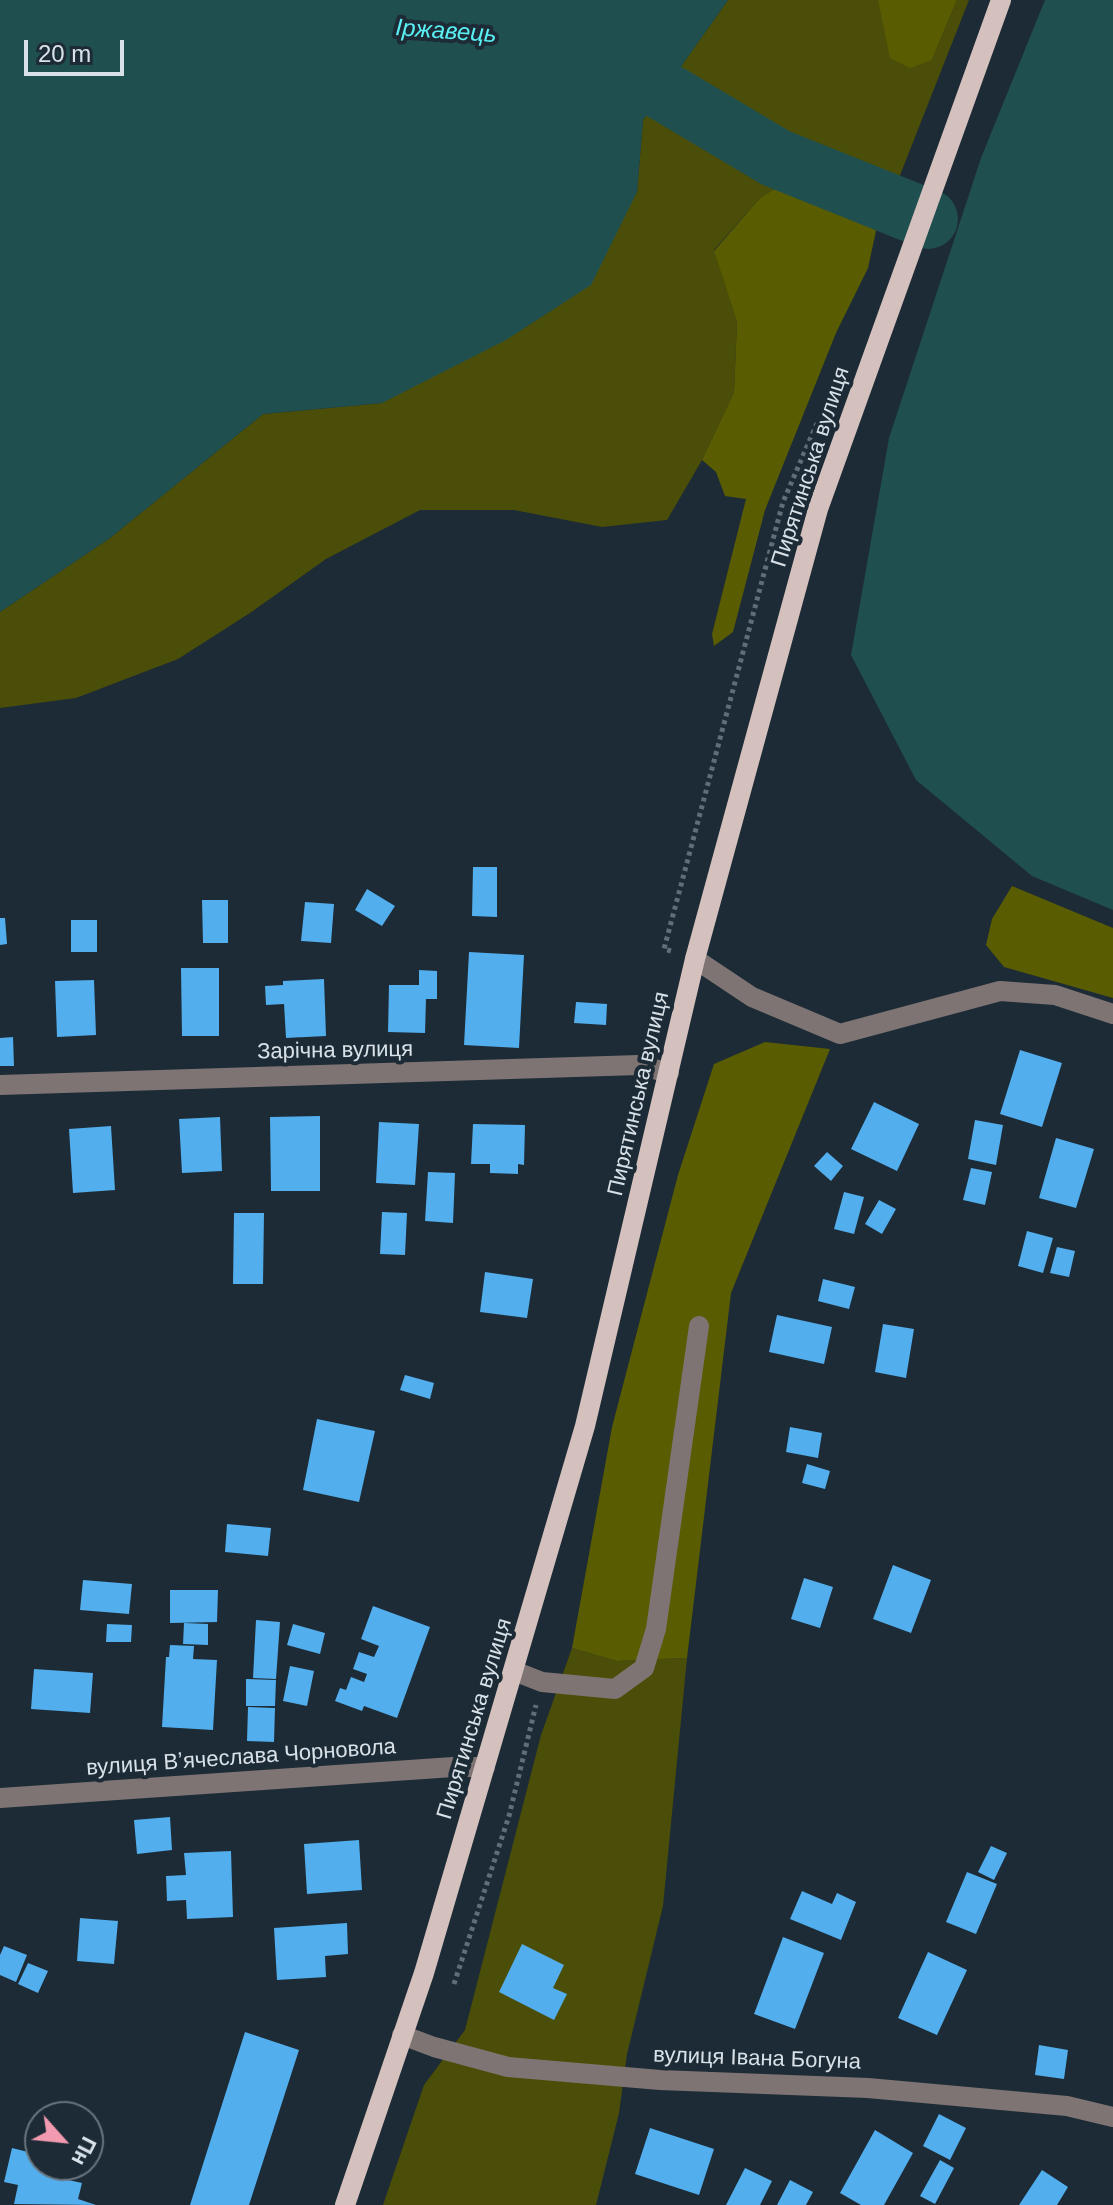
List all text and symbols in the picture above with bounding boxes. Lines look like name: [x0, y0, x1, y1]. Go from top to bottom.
water label: Іржавець: [394, 14, 498, 50]
scale bar: [28, 24, 128, 74]
text: 20 m: [38, 40, 91, 67]
street label: Пирятинська вулиця: [766, 364, 856, 570]
street label: Пирятинська вулиця: [603, 989, 675, 1199]
street label: Зарічна вулиця: [257, 1036, 413, 1066]
street label: Пирятинська вулиця: [432, 1615, 518, 1823]
street label: вулиця Вʼячеслава Чорновола: [85, 1734, 397, 1782]
street label: вулиця Івана Богуна: [653, 2042, 861, 2076]
north arrow: [24, 2101, 104, 2181]
text: Пн: [66, 2133, 102, 2170]

